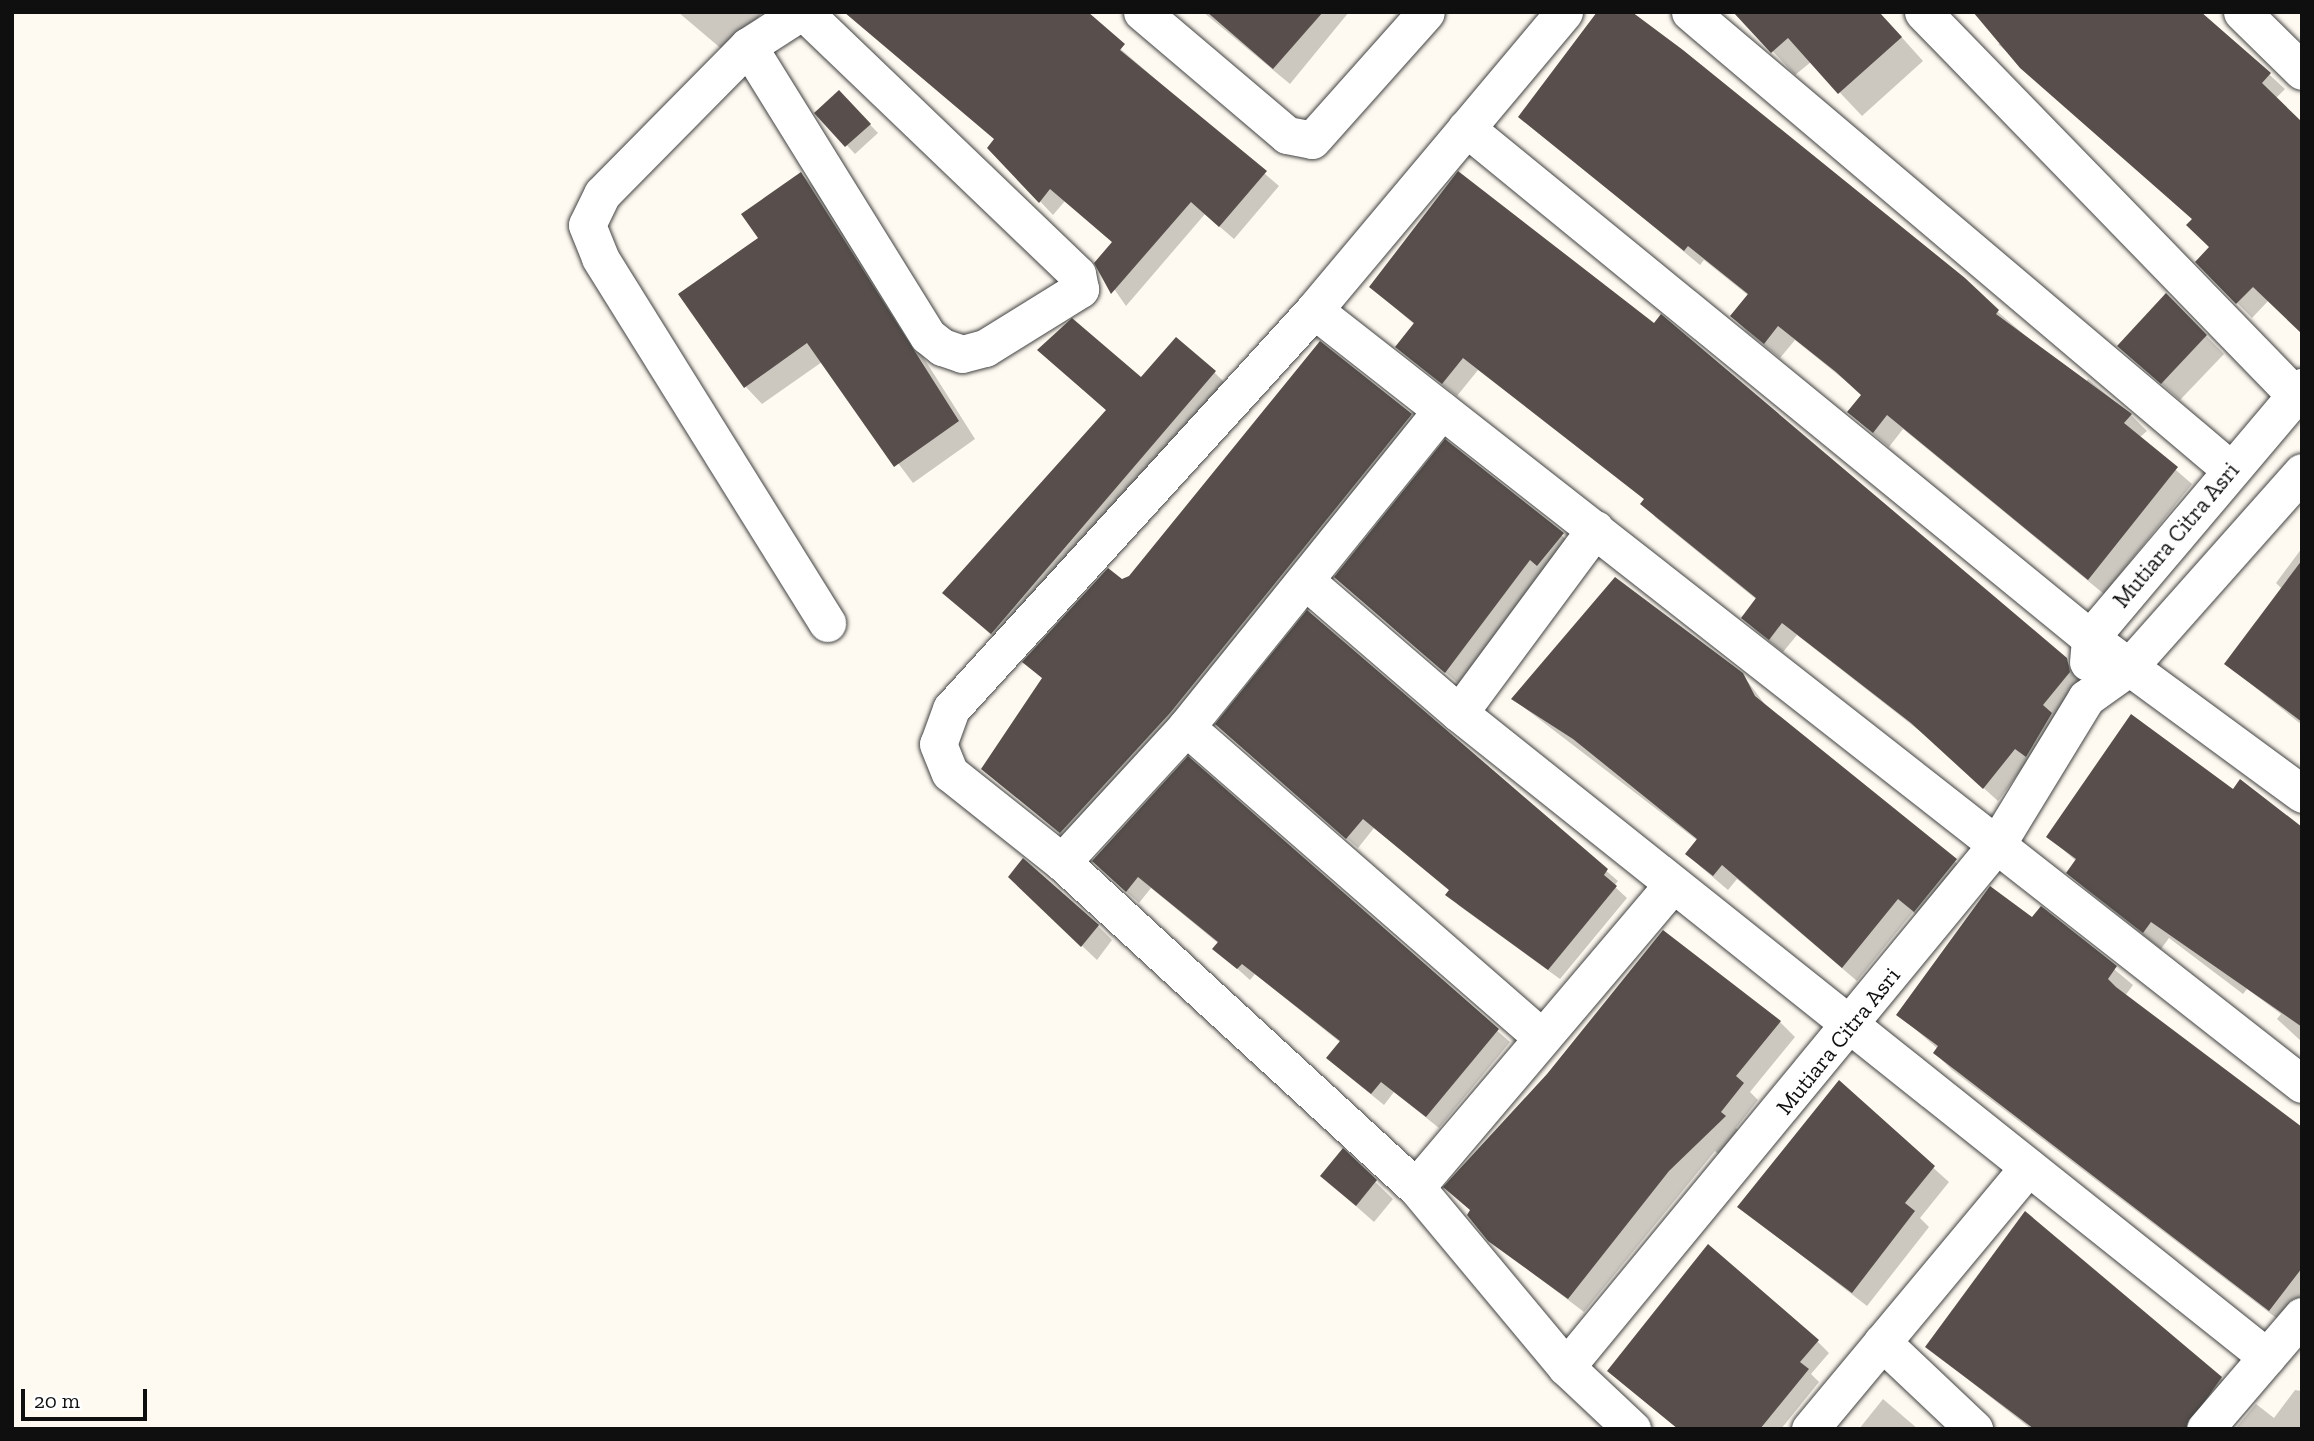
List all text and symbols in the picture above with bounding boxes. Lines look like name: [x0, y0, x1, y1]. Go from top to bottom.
street label: Mutiara Citra Asri: [2107, 457, 2245, 613]
street label: Mutiara Citra Asri: [1770, 962, 1906, 1120]
scale bar: [24, 1374, 150, 1418]
text: 20 m: [34, 1388, 80, 1413]

